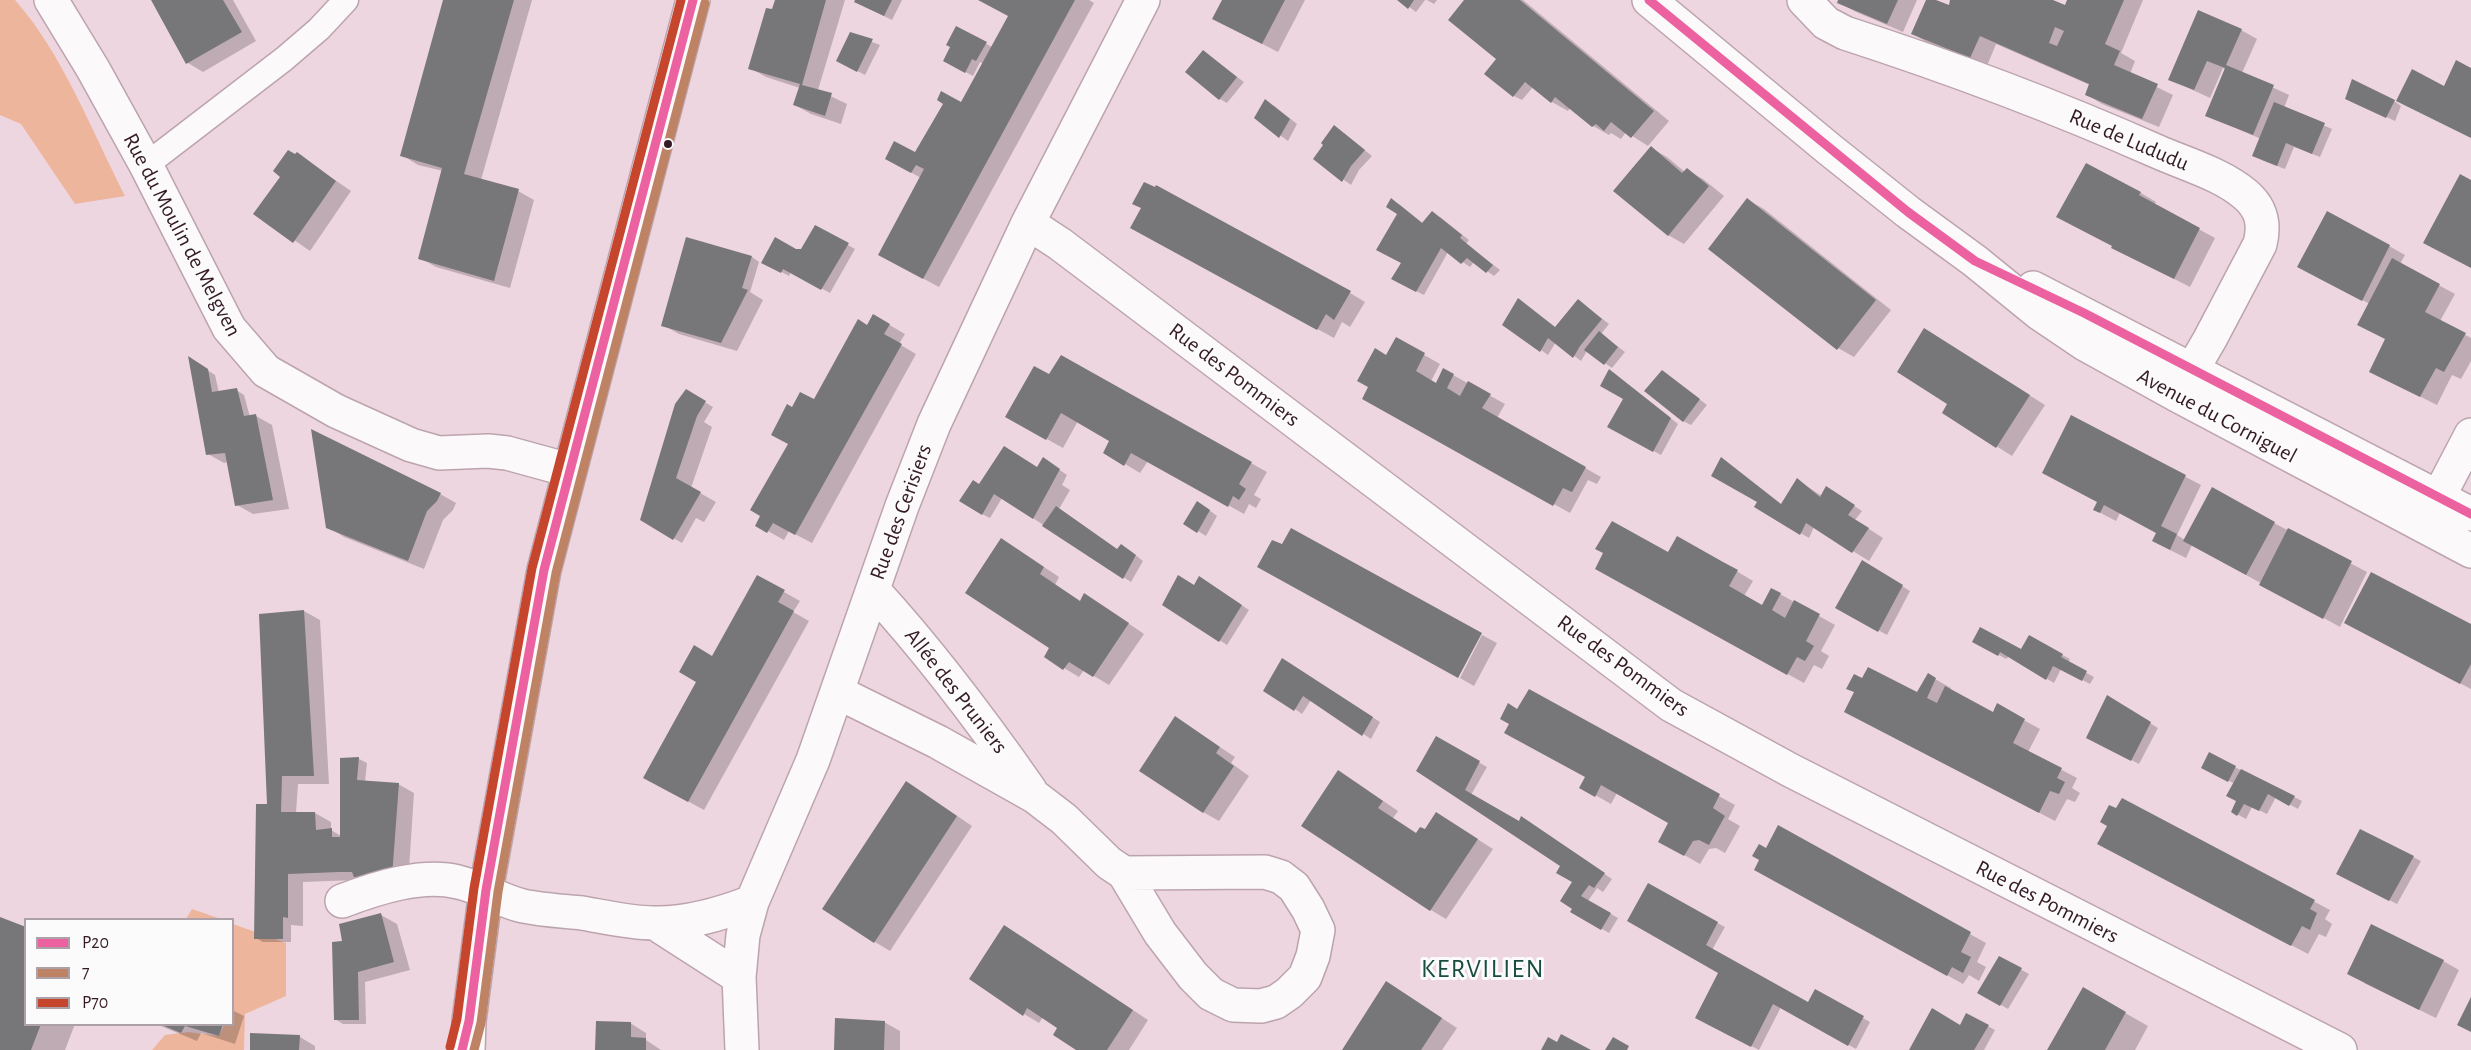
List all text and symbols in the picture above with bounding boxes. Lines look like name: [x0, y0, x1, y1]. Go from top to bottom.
street label: Rue de Lududu: [2065, 103, 2193, 177]
street label: Rue du Moulin de Melgven: [117, 129, 247, 341]
unlabelled marker: [662, 138, 674, 150]
street label: Rue des Pommiers: [1163, 317, 1305, 433]
street label: Avenue du Corniguel: [2133, 363, 2301, 469]
street label: Rue des Cerisiers: [864, 441, 938, 583]
street label: Rue des Pommiers: [1552, 609, 1694, 723]
street label: Allée des Pruniers: [899, 623, 1013, 759]
street label: Rue des Pommiers: [1971, 855, 2123, 949]
legend: [24, 918, 234, 1026]
text: P20: [82, 934, 109, 952]
district label: KERVILIEN: [1421, 953, 1545, 985]
text: 7: [82, 964, 90, 982]
text: P70: [82, 994, 108, 1012]

